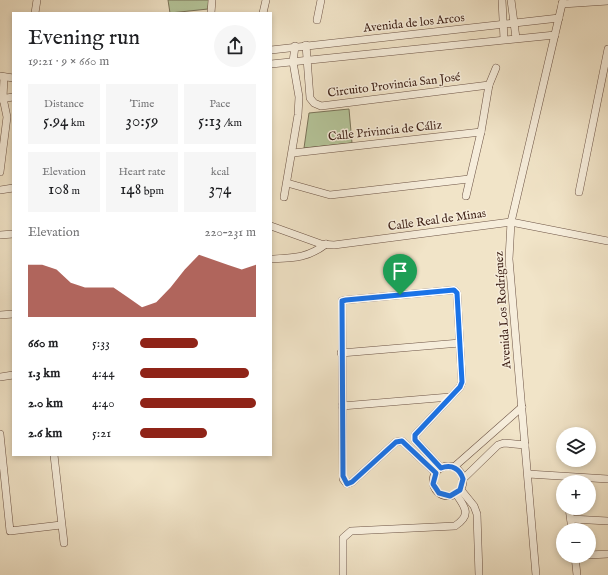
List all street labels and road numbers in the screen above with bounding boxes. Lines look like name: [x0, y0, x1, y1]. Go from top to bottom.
street label: Avenida de los Arcos: [362, 10, 465, 36]
street label: Circuito Provincia San José: [327, 69, 462, 102]
street label: Calle Privincia de Cáliz: [327, 118, 443, 144]
street label: Calle Real de Minas: [387, 206, 487, 234]
street label: Avenida Los Rodríguez: [491, 250, 515, 370]

